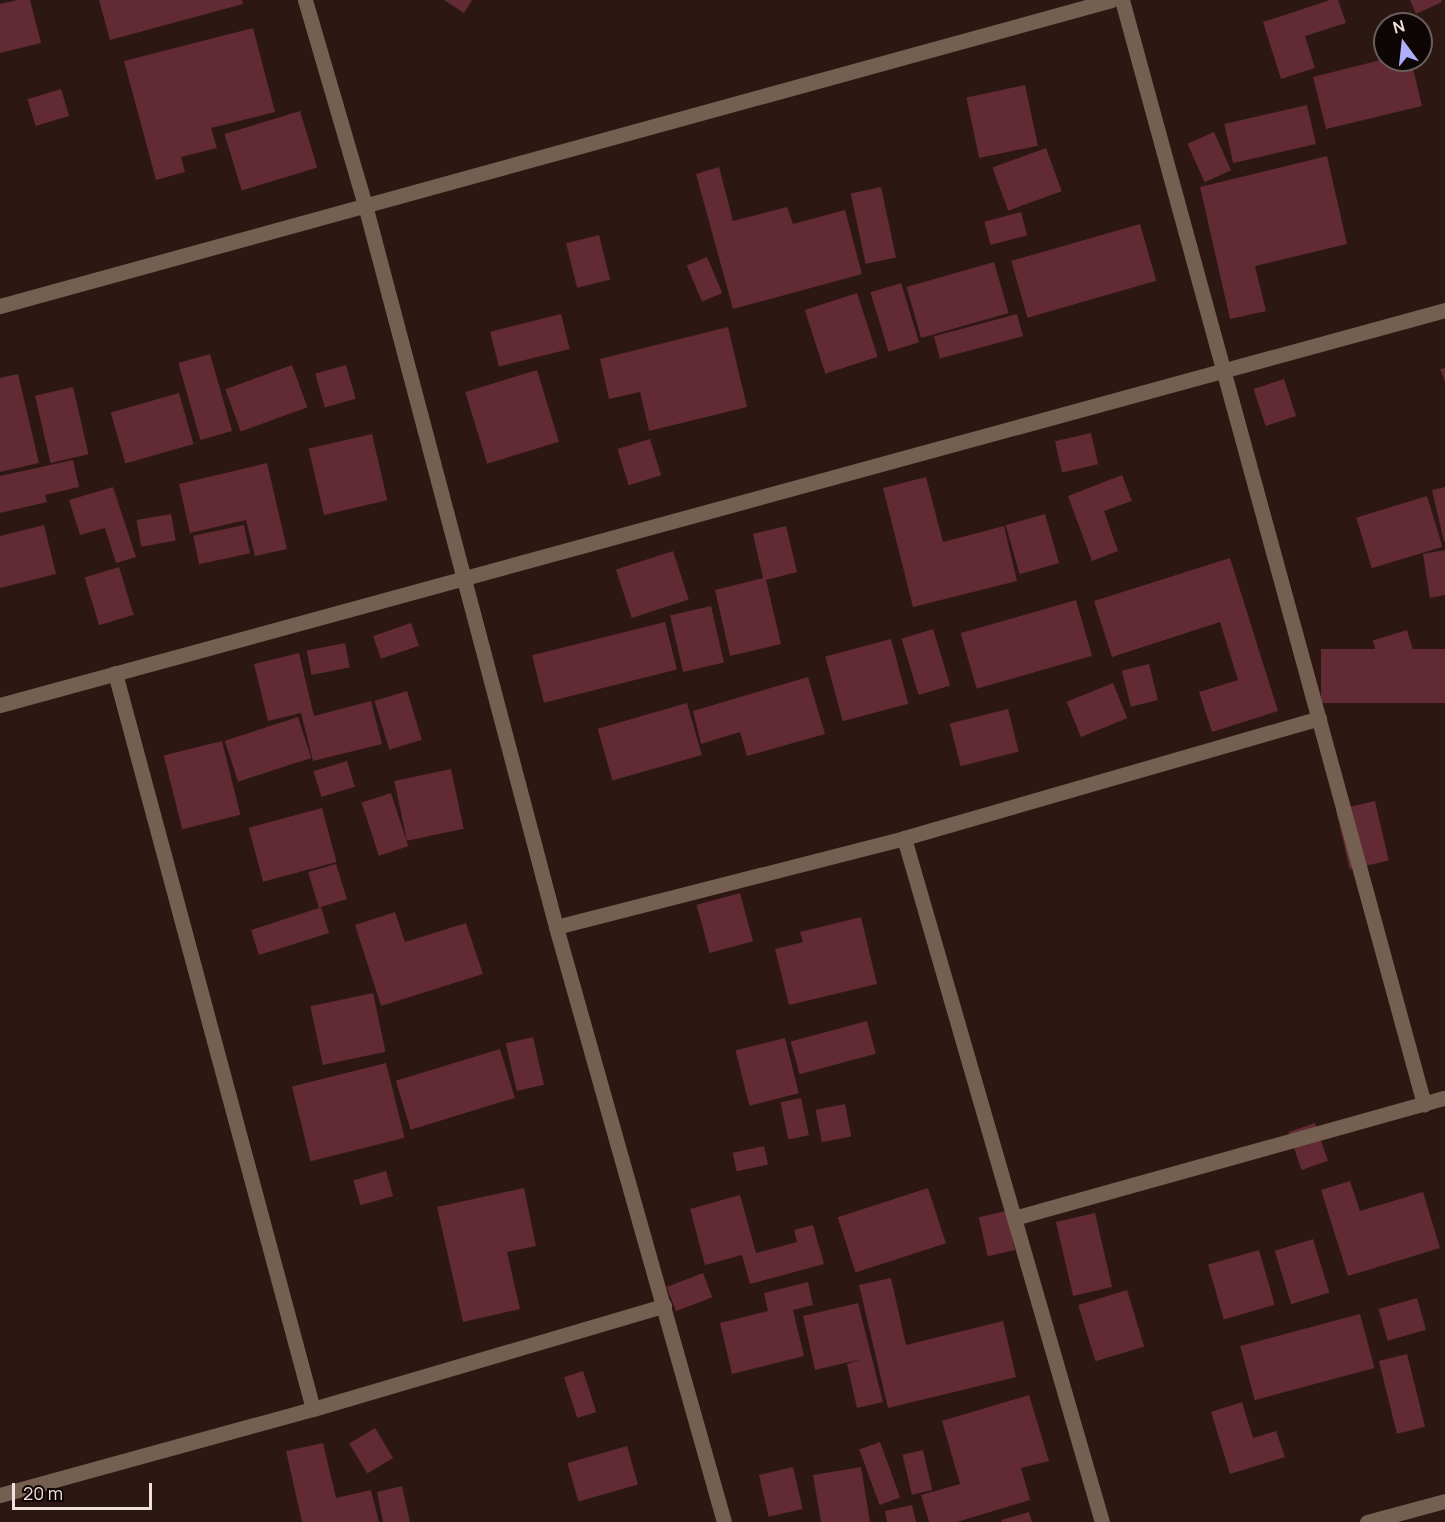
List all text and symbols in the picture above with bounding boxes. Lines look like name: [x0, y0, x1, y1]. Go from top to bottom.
north arrow: [1373, 12, 1433, 72]
text: N: [1390, 14, 1407, 39]
scale bar: [15, 1471, 154, 1509]
text: 20 m: [23, 1481, 63, 1505]

